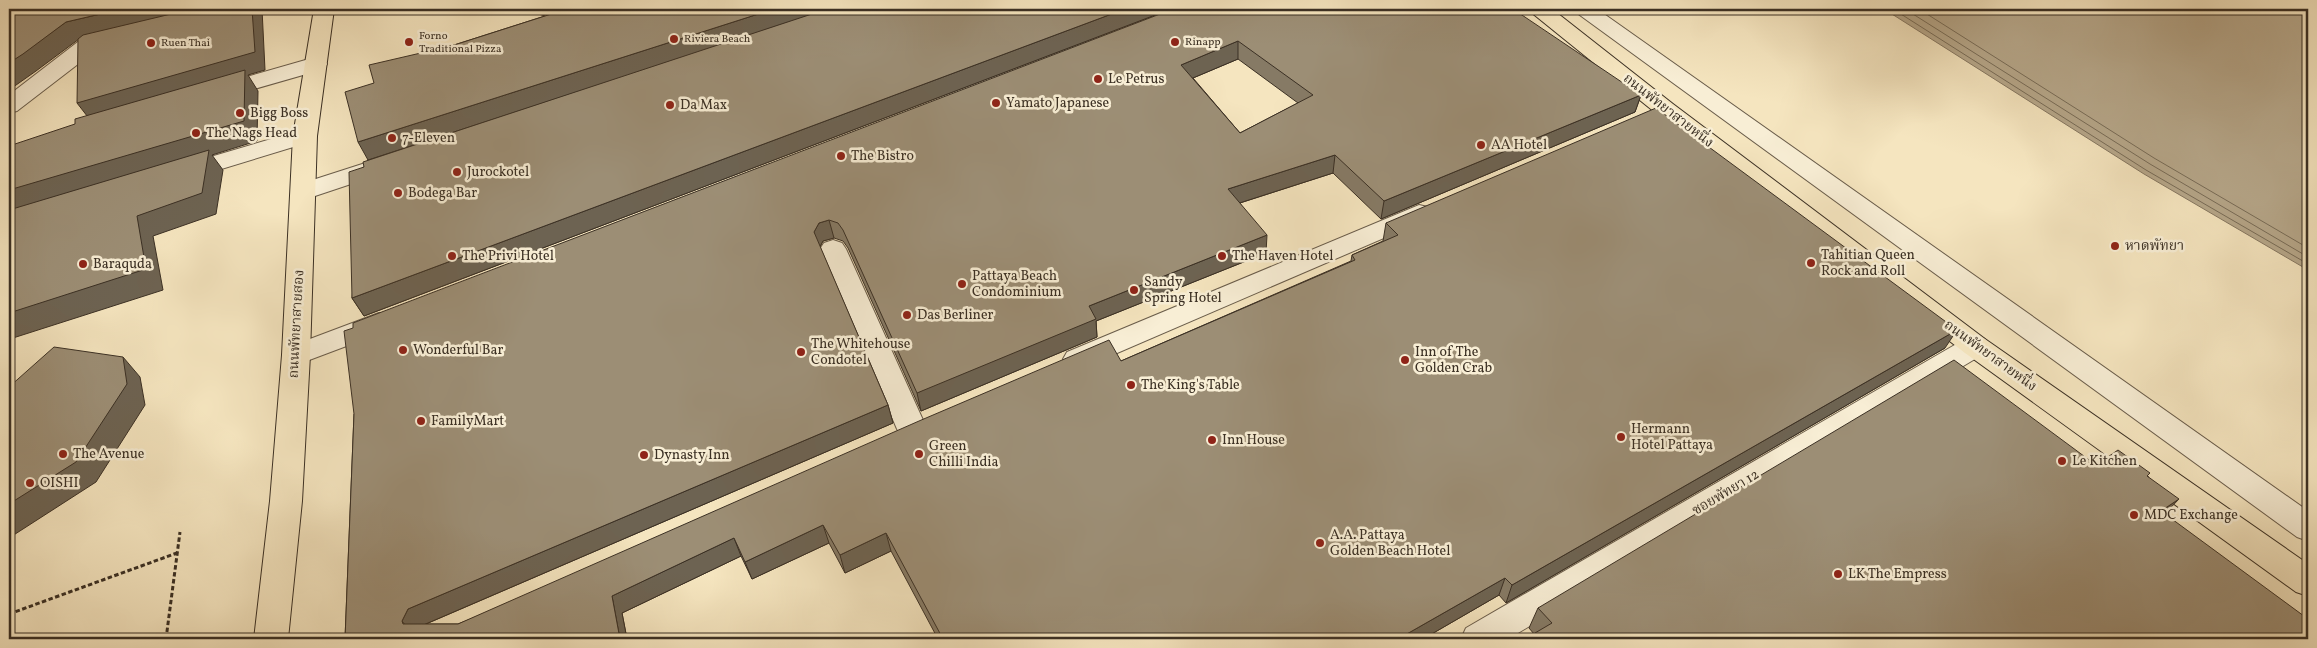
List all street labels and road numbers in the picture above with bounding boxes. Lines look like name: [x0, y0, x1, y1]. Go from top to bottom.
street label: ถนนพัทยาสายหนึ่ง: [1619, 68, 1719, 152]
street label: ถนนพัทยาสายสอง: [285, 269, 309, 379]
street label: ถนนพัทยาสายหนึ่ง: [1940, 314, 2041, 396]
street label: ซอยพัทยา 12: [1689, 465, 1763, 521]

